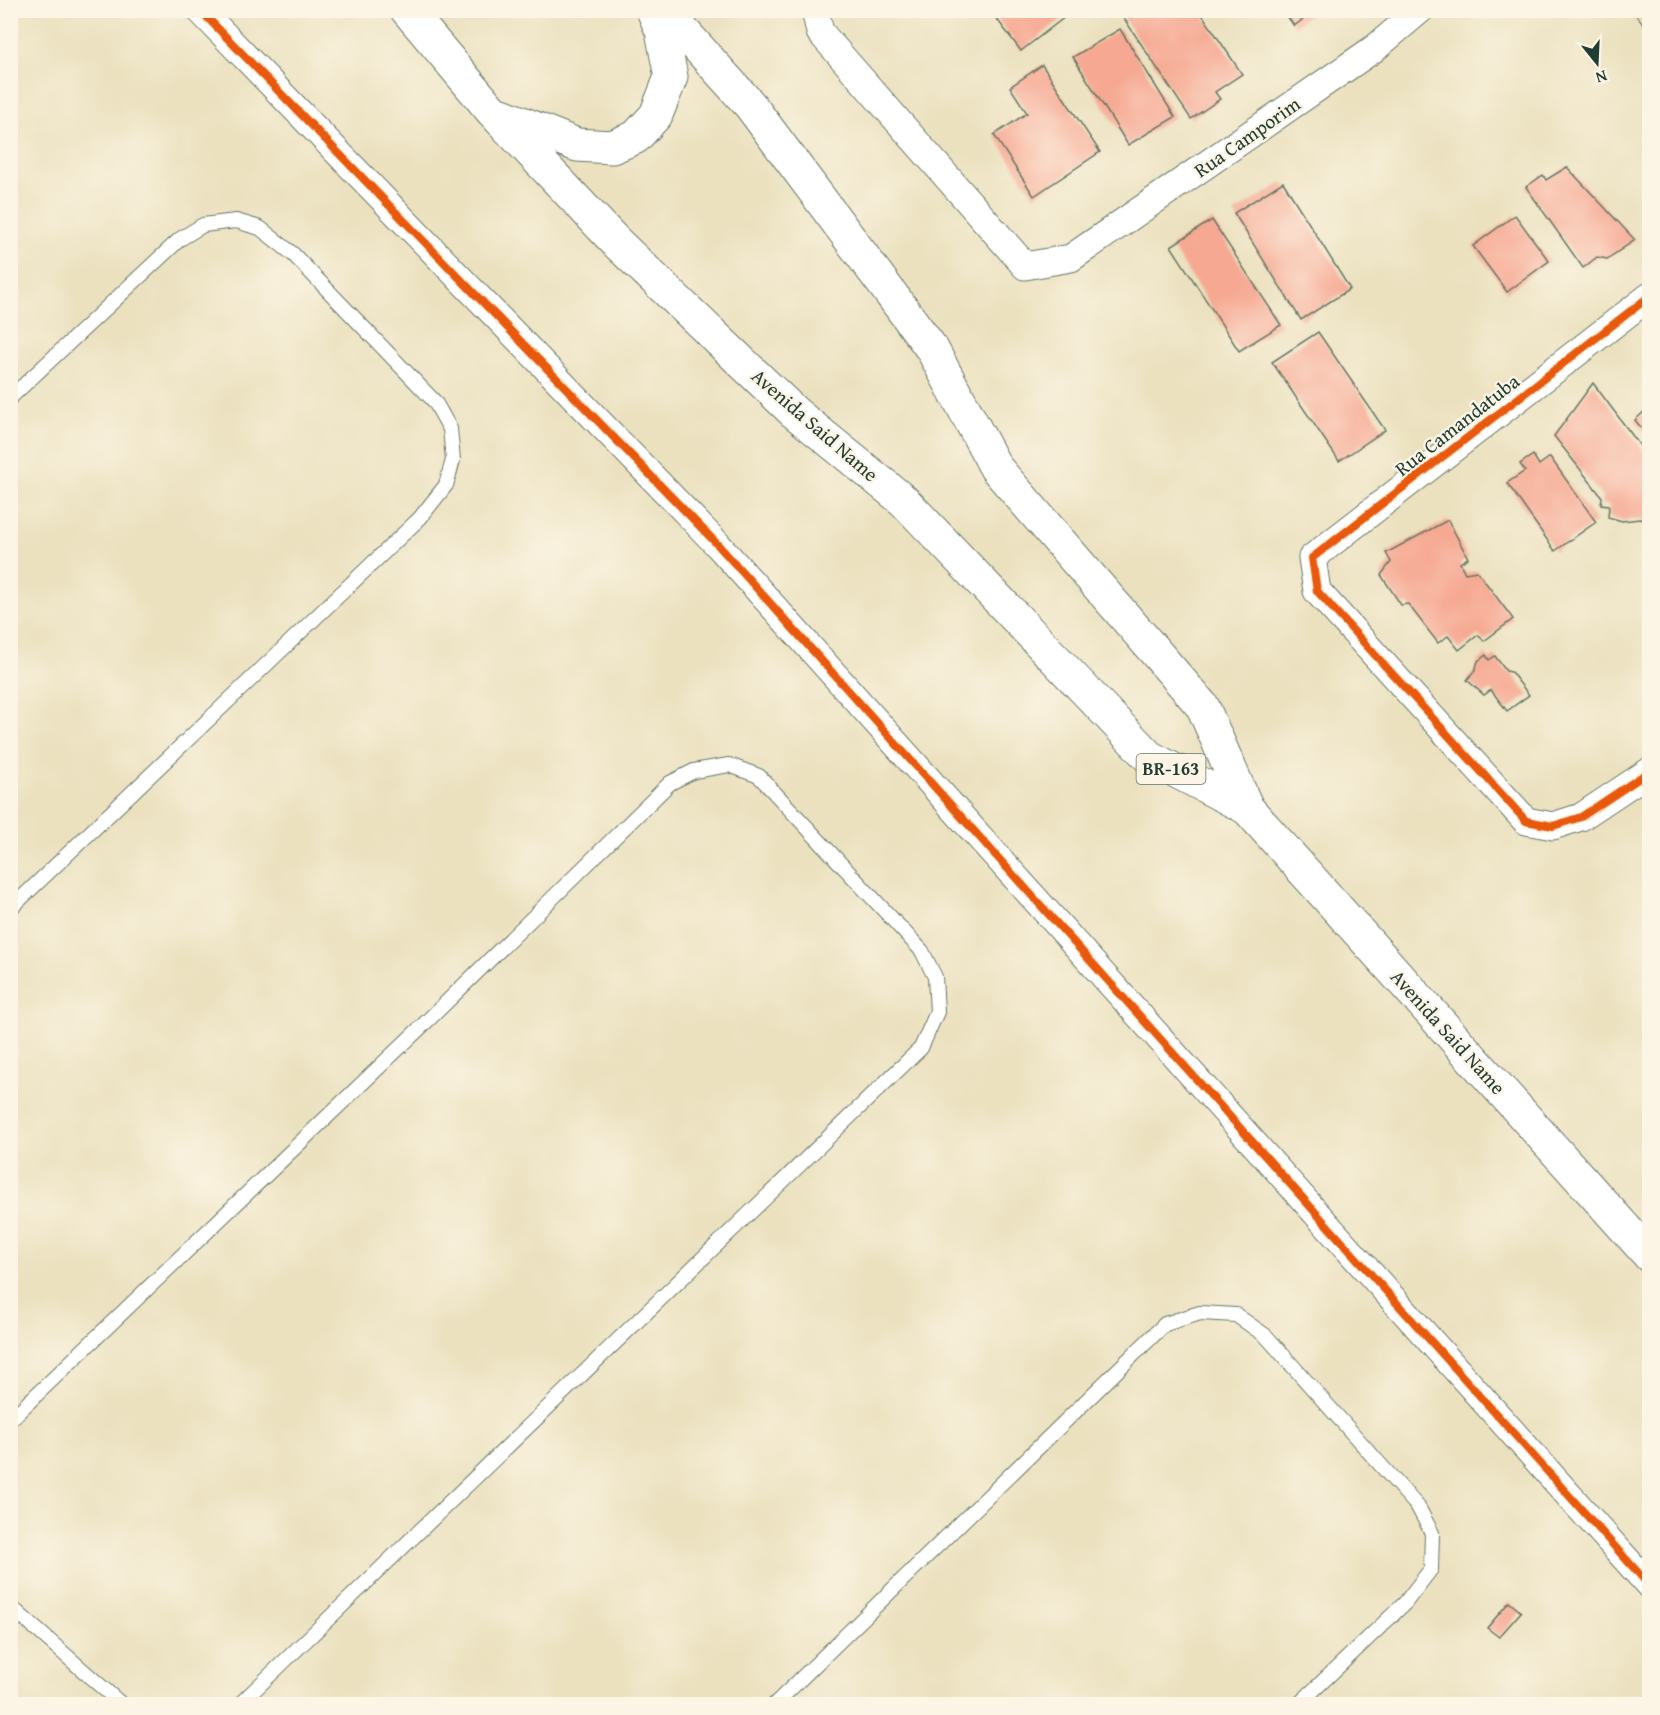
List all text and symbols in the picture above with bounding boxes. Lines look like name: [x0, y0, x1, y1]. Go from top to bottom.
north arrow: [1567, 33, 1627, 93]
text: N: [1593, 64, 1610, 90]
street label: Rua Camporim: [1188, 89, 1306, 184]
street label: Avenida Said Name: [746, 361, 885, 488]
street label: Rua Camandatuba: [1388, 366, 1526, 483]
road number: BR-163: [1136, 754, 1206, 784]
street label: Avenida Said Name: [1384, 963, 1513, 1101]

